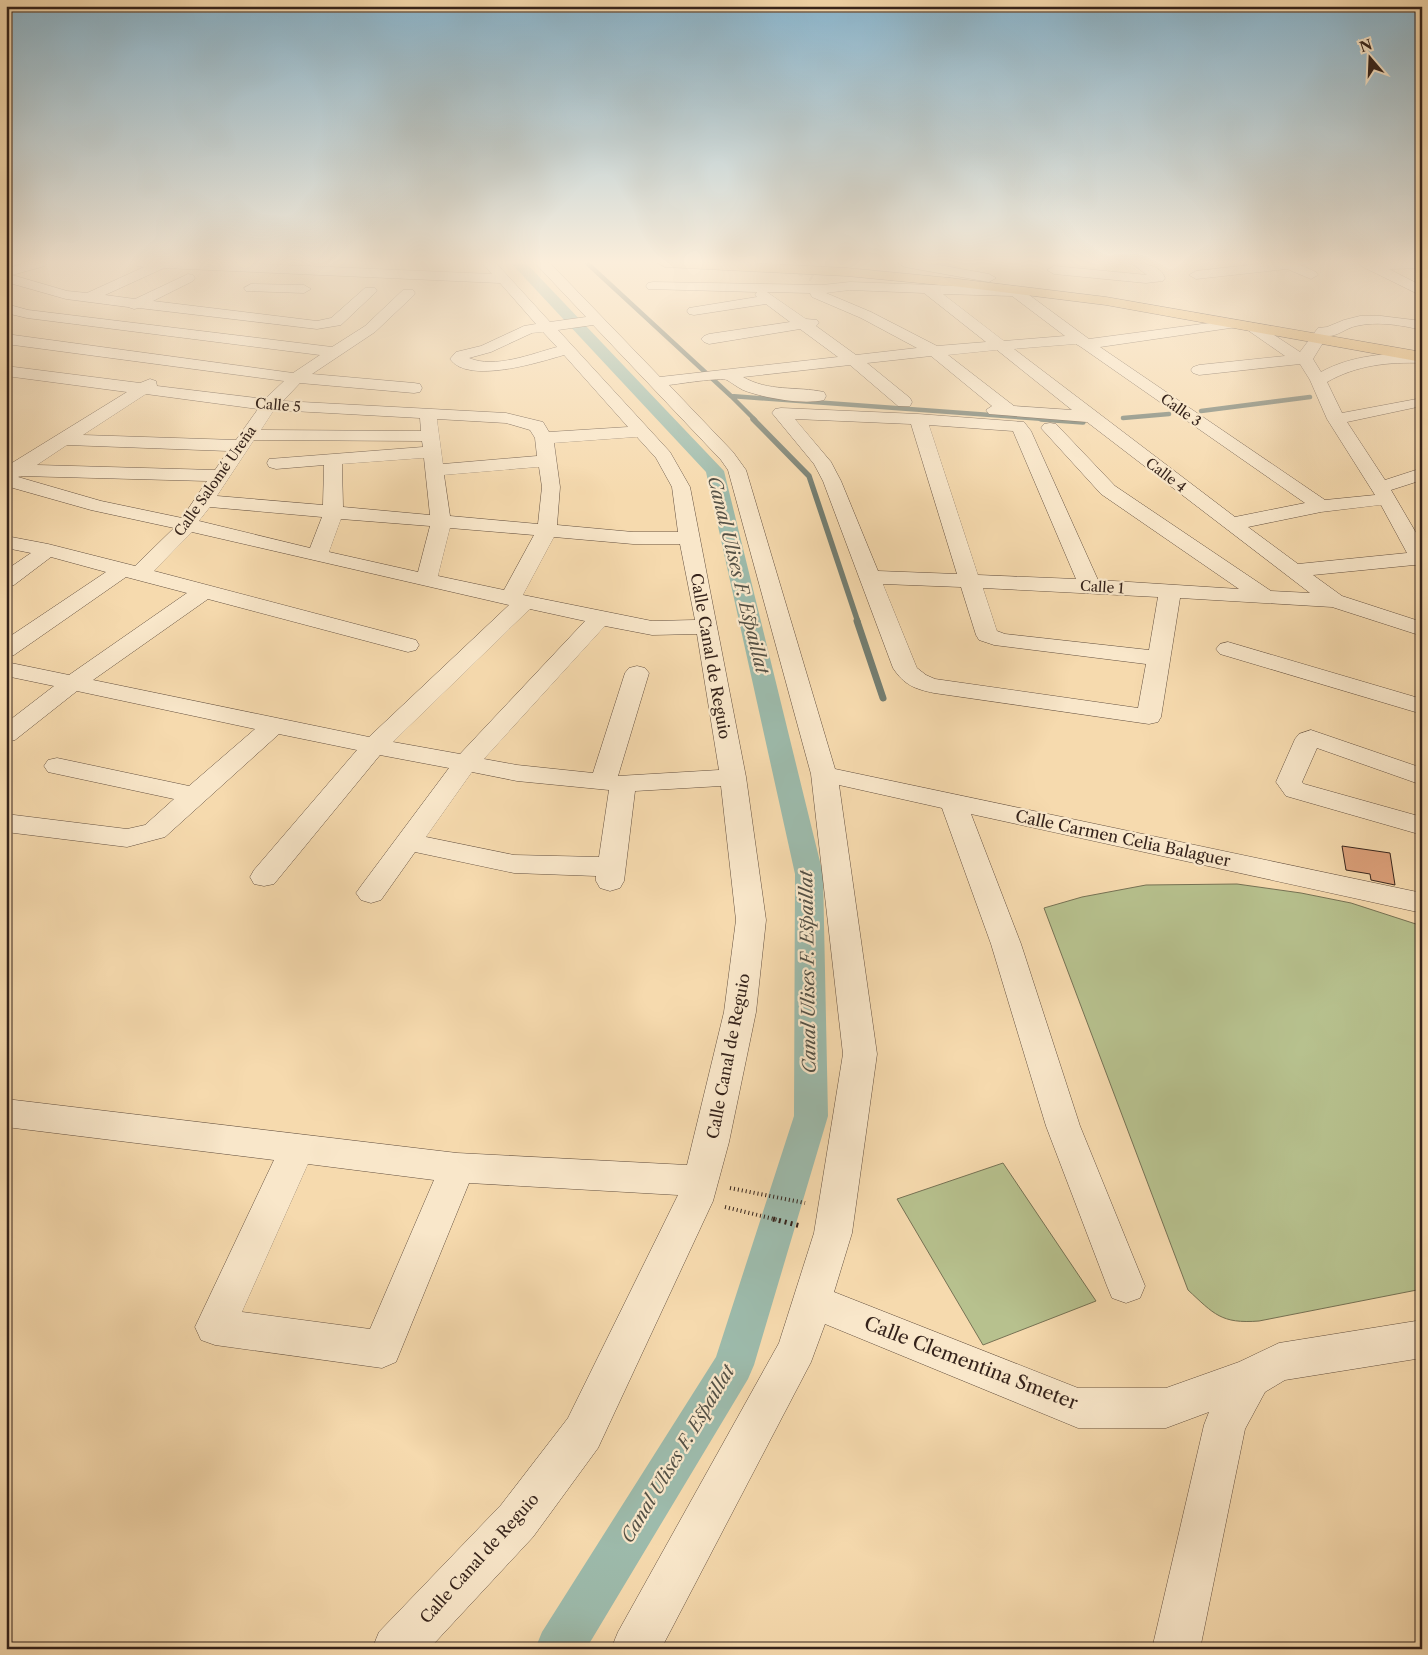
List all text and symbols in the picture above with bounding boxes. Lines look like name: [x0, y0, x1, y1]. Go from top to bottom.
north arrow: [1346, 32, 1396, 82]
text: N: [1357, 35, 1374, 56]
street label: Calle 3: [1157, 389, 1205, 431]
street label: Calle 5: [254, 394, 302, 416]
street label: Calle Salomé Ureña: [170, 422, 260, 540]
street label: Calle 4: [1142, 454, 1190, 496]
water label: Canal Ulises F. Espaillat: [703, 474, 774, 678]
street label: Calle Canal de Reguio: [687, 571, 735, 741]
street label: Calle 1: [1079, 576, 1125, 598]
street label: Calle Carmen Celia Balaguer: [1014, 805, 1233, 871]
water label: Canal Ulises F. Espaillat: [795, 869, 821, 1074]
street label: Calle Canal de Reguio: [702, 971, 754, 1141]
street label: Calle Clementina Smeter: [861, 1312, 1081, 1414]
water label: Canal Ulises F. Espaillat: [616, 1360, 741, 1547]
street label: Calle Canal de Reguio: [415, 1489, 543, 1627]

